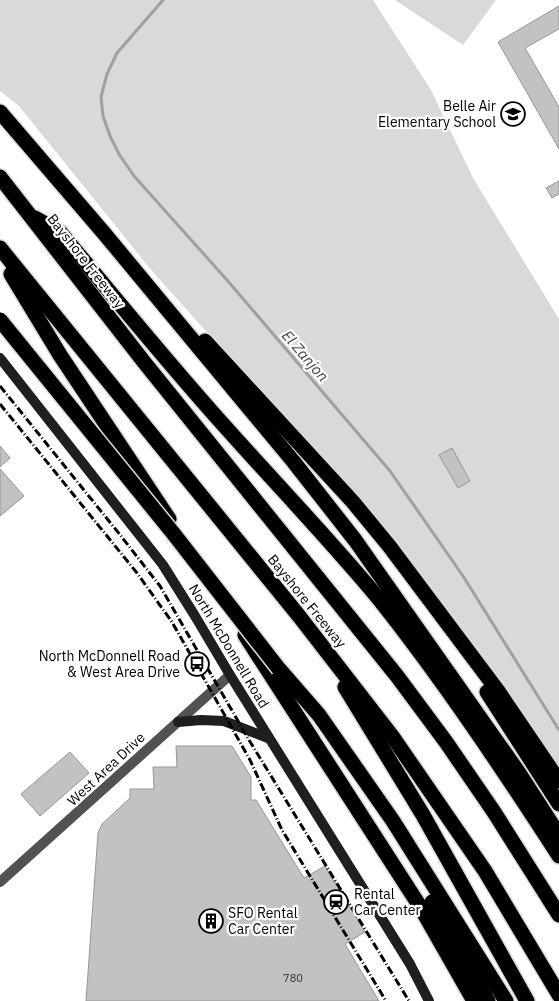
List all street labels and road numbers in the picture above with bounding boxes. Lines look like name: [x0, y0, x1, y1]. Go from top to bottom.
street label: Bayshore Freeway: [43, 210, 129, 312]
street label: Bayshore Freeway: [264, 551, 350, 651]
street label: North McDonnell Road: [185, 581, 273, 711]
street label: West Area Drive: [63, 728, 149, 810]

